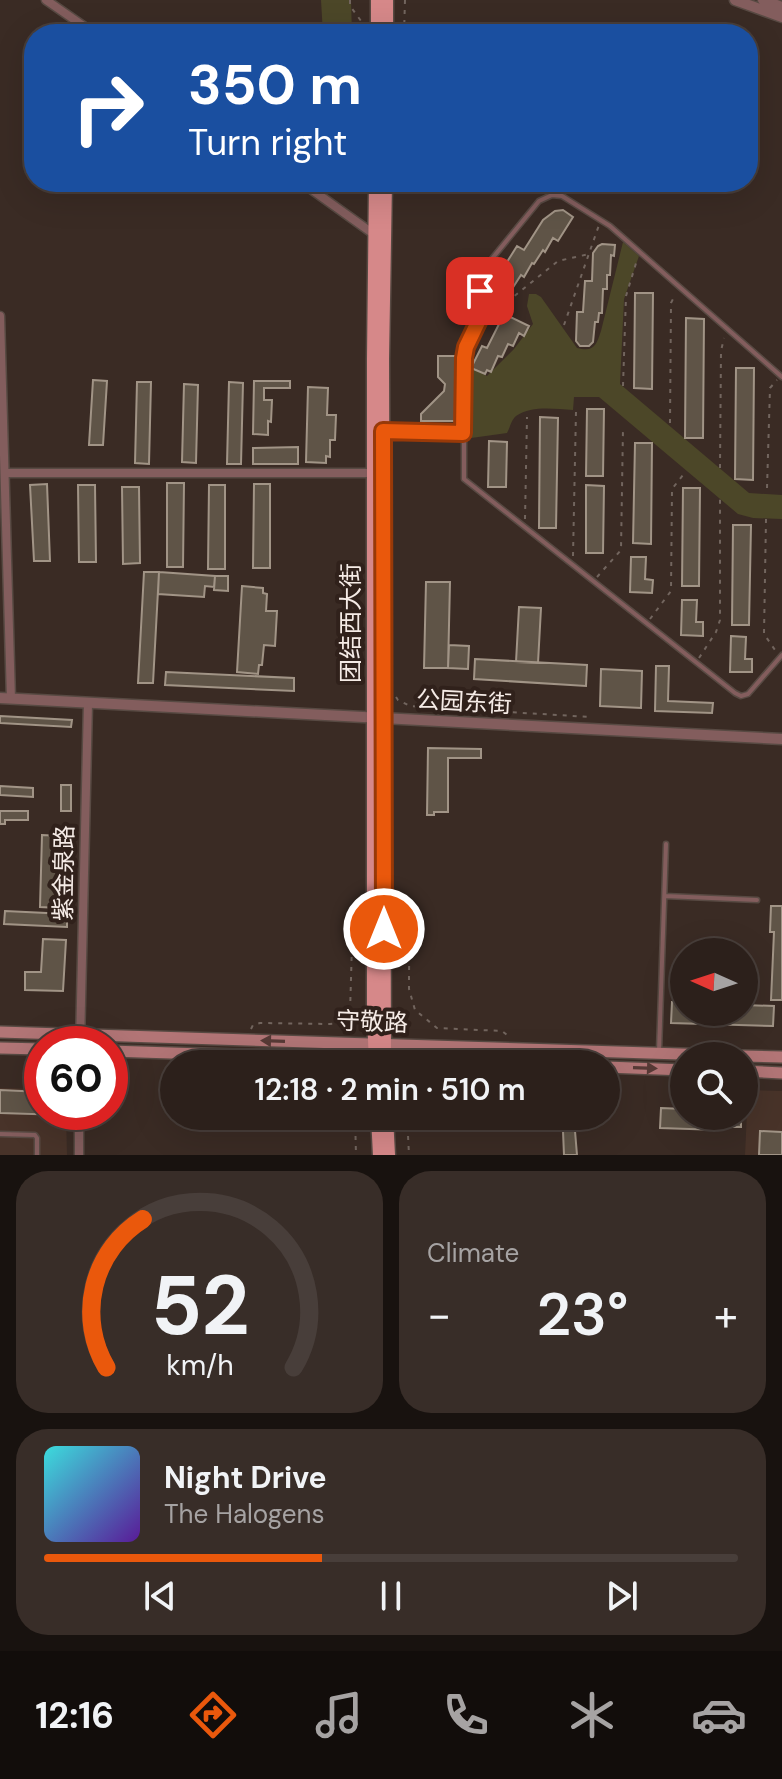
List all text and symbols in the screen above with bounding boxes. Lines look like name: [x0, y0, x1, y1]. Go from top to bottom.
text: 350 m: [188, 48, 362, 121]
icon: right: [56, 56, 160, 160]
text: Turn right: [188, 119, 347, 166]
pin: [446, 257, 514, 325]
icon: arrive: [458, 269, 502, 313]
street label: 团结西大街: [335, 563, 366, 683]
street label: 公园东街: [415, 684, 513, 719]
street label: 紫金泉路: [47, 825, 80, 921]
position arrow: [342, 887, 426, 971]
north arrow: [670, 938, 758, 1026]
map controls: [670, 938, 758, 1130]
street label: 守敬路: [335, 1005, 409, 1038]
speed limit sign: 60: [24, 1026, 128, 1130]
one-way arrow: [260, 1035, 285, 1048]
button: search: [670, 1042, 758, 1130]
one-way arrow: [633, 1062, 658, 1075]
text: 12:18 · 2 min · 510 m: [254, 1070, 526, 1109]
text: Climate: [427, 1236, 519, 1270]
text: 52: [150, 1251, 249, 1360]
text: 23°: [537, 1275, 628, 1354]
text: −: [427, 1286, 451, 1344]
text: +: [714, 1286, 738, 1344]
text: km/h: [166, 1347, 233, 1384]
text: Night Drive: [164, 1458, 327, 1497]
text: The Halogens: [164, 1497, 324, 1531]
icon: previous: [138, 1574, 182, 1618]
icon: pause: [369, 1574, 413, 1618]
icon: next: [600, 1574, 644, 1618]
icon: directions: [185, 1687, 241, 1743]
icon: music: [311, 1687, 367, 1743]
icon: phone: [438, 1687, 494, 1743]
icon: climate: [564, 1687, 620, 1743]
icon: car: [691, 1687, 747, 1743]
text: 12:16: [35, 1692, 114, 1739]

